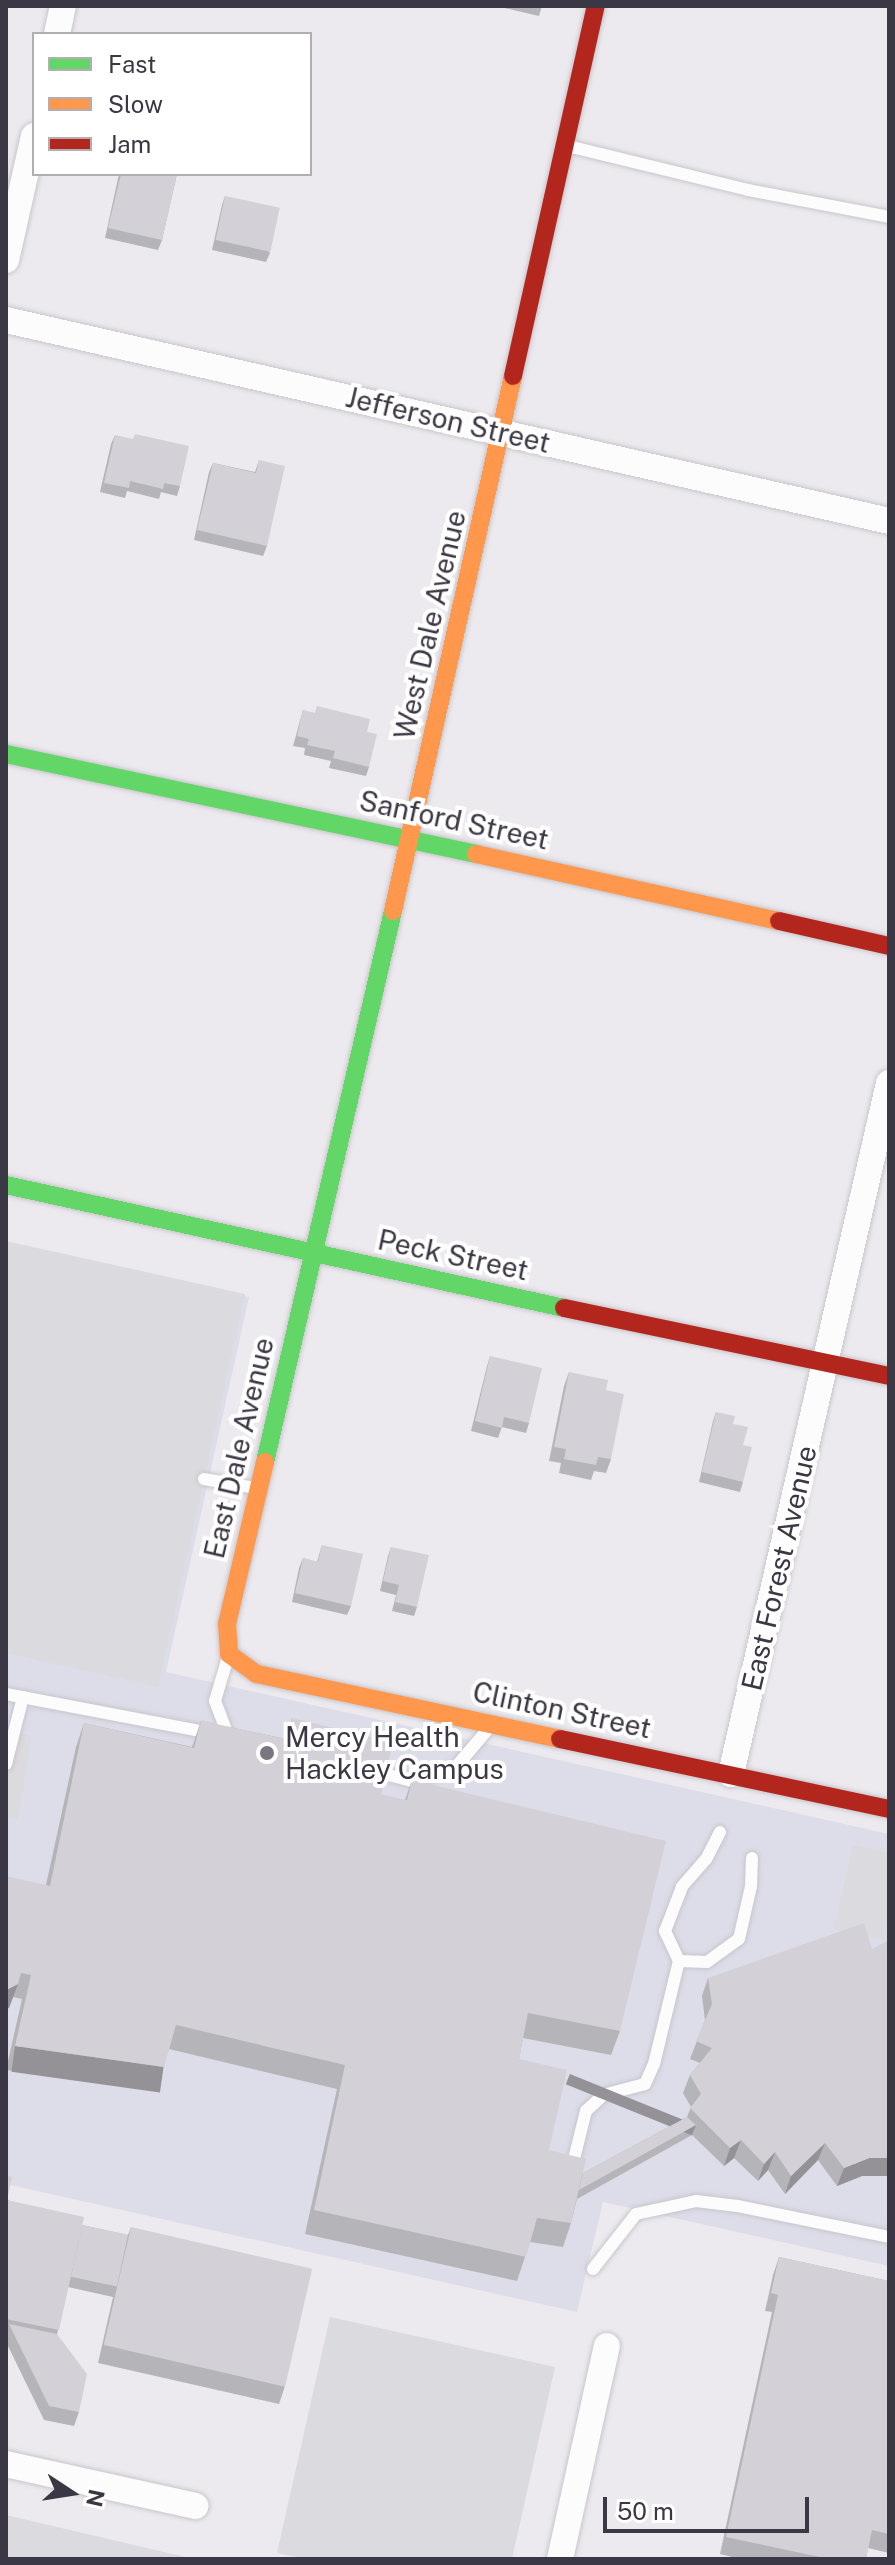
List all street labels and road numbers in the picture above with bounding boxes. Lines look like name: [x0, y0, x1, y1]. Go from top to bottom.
street label: Jefferson Street: [342, 380, 554, 460]
street label: West Dale Avenue: [387, 507, 473, 743]
street label: Sanford Street: [356, 784, 552, 856]
street label: Peck Street: [375, 1223, 531, 1287]
street label: East Dale Avenue: [197, 1334, 281, 1562]
street label: East Forest Avenue: [734, 1442, 824, 1694]
street label: Clinton Street: [470, 1675, 654, 1745]

